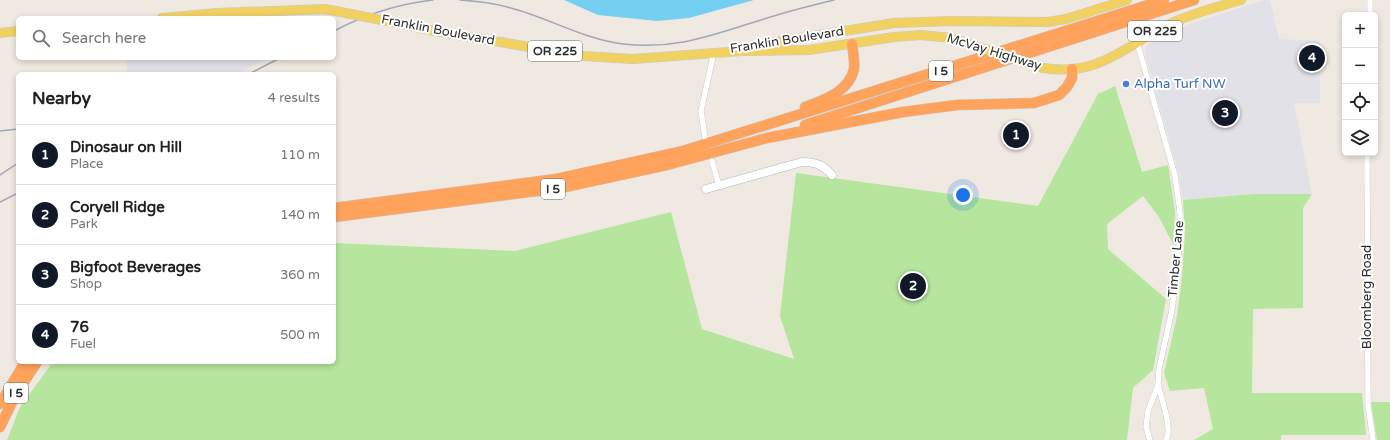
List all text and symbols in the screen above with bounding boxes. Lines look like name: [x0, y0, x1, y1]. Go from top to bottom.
street label: Franklin Boulevard: [380, 11, 496, 49]
map controls: [1342, 12, 1378, 156]
button: +: [1342, 12, 1378, 48]
search box: [16, 16, 336, 60]
road number: OR 225: [1128, 21, 1182, 41]
street label: Franklin Boulevard: [729, 23, 845, 57]
icon: search: [30, 27, 52, 49]
text: Search here: [62, 29, 146, 47]
street label: McVay Highway: [945, 30, 1043, 74]
road number: OR 225: [528, 41, 582, 61]
pin: 4: [1299, 43, 1325, 73]
button: −: [1342, 48, 1378, 84]
road number: I 5: [929, 61, 953, 81]
place label: Alpha Turf NW: [1134, 76, 1226, 92]
marker: Alpha Turf NW: [1121, 79, 1131, 89]
button: locate: [1342, 84, 1378, 120]
text: Nearby: [32, 88, 91, 109]
text: 4 results: [268, 90, 320, 106]
pin: 3: [1212, 98, 1238, 128]
pin: 1: [1003, 120, 1029, 150]
button: layers: [1342, 120, 1378, 156]
text: Dinosaur on Hill: [70, 138, 182, 156]
text: 1: [41, 147, 49, 163]
text: 110 m: [280, 147, 320, 163]
text: Place: [70, 156, 103, 172]
road number: I 5: [541, 179, 565, 199]
your location: [953, 185, 973, 205]
text: Coryell Ridge: [70, 198, 165, 216]
text: 2: [41, 207, 49, 223]
text: 140 m: [280, 207, 320, 223]
text: Park: [70, 216, 98, 232]
street label: Timber Lane: [1165, 220, 1187, 298]
street label: Bloomberg Road: [1359, 245, 1375, 349]
text: Bigfoot Beverages: [70, 258, 201, 276]
text: 3: [41, 267, 49, 283]
text: 360 m: [280, 267, 320, 283]
pin: 2: [900, 271, 926, 301]
text: Shop: [70, 276, 102, 292]
text: 76: [70, 318, 89, 336]
text: 4: [41, 327, 49, 343]
text: 500 m: [280, 327, 320, 343]
text: Fuel: [70, 336, 96, 352]
road number: I 5: [4, 383, 28, 403]

